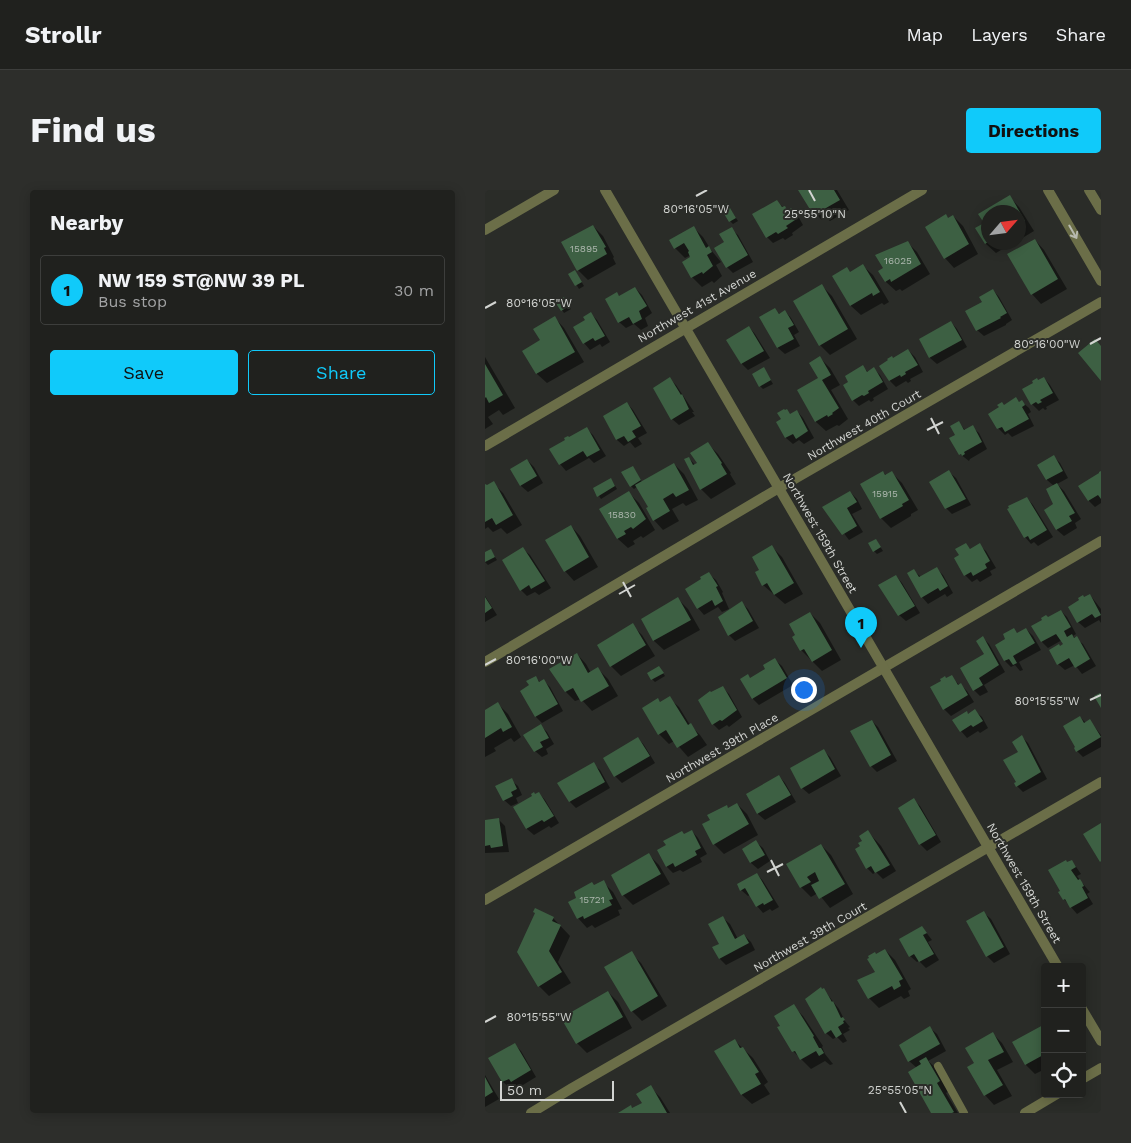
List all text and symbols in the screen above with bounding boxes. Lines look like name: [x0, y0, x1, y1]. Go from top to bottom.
text: Strollr: [25, 21, 102, 49]
text: Map: [906, 24, 943, 45]
text: Layers: [971, 24, 1028, 45]
text: Share: [1056, 24, 1106, 45]
button: Directions: [966, 108, 1101, 153]
text: Find us: [30, 109, 156, 151]
text: 80°16'05"W: [663, 202, 729, 216]
north arrow: [981, 205, 1026, 250]
text: 25°55'10"N: [784, 207, 846, 221]
text: Nearby: [50, 210, 123, 235]
one-way arrow: [1068, 225, 1078, 240]
house number: 15895: [570, 243, 598, 254]
house number: 16025: [884, 255, 912, 266]
street label: Northwest 41st Avenue: [635, 266, 759, 346]
text: NW 159 ST@NW 39 PL: [98, 269, 304, 292]
text: 1: [64, 281, 70, 300]
text: 30 m: [394, 281, 434, 300]
text: Bus stop: [98, 292, 167, 311]
text: 80°16'05"W: [506, 296, 572, 310]
text: 80°16'00"W: [1014, 337, 1081, 351]
button: Save: [50, 350, 238, 395]
button: Share: [248, 350, 435, 395]
street label: Northwest 40th Court: [805, 387, 923, 463]
street label: Northwest 159th Street: [780, 470, 860, 596]
house number: 15915: [872, 488, 898, 499]
house number: 15830: [608, 509, 636, 520]
pin: 1: [845, 607, 877, 648]
text: 80°16'00"W: [506, 653, 573, 667]
your location: [791, 677, 817, 703]
text: 80°15'55"W: [1014, 694, 1080, 708]
street label: Northwest 39th Place: [663, 710, 781, 786]
street label: Northwest 159th Street: [984, 820, 1064, 946]
house number: 15721: [579, 894, 605, 905]
street label: Northwest 39th Court: [751, 899, 869, 975]
map controls: [1041, 963, 1086, 1098]
button: +: [1041, 963, 1086, 1008]
button: −: [1041, 1008, 1086, 1053]
text: 80°15'55"W: [506, 1010, 572, 1024]
button: locate: [1041, 1053, 1086, 1098]
scale bar: [500, 1078, 614, 1101]
text: 50 m: [507, 1082, 542, 1098]
text: 25°55'05"N: [868, 1083, 932, 1097]

